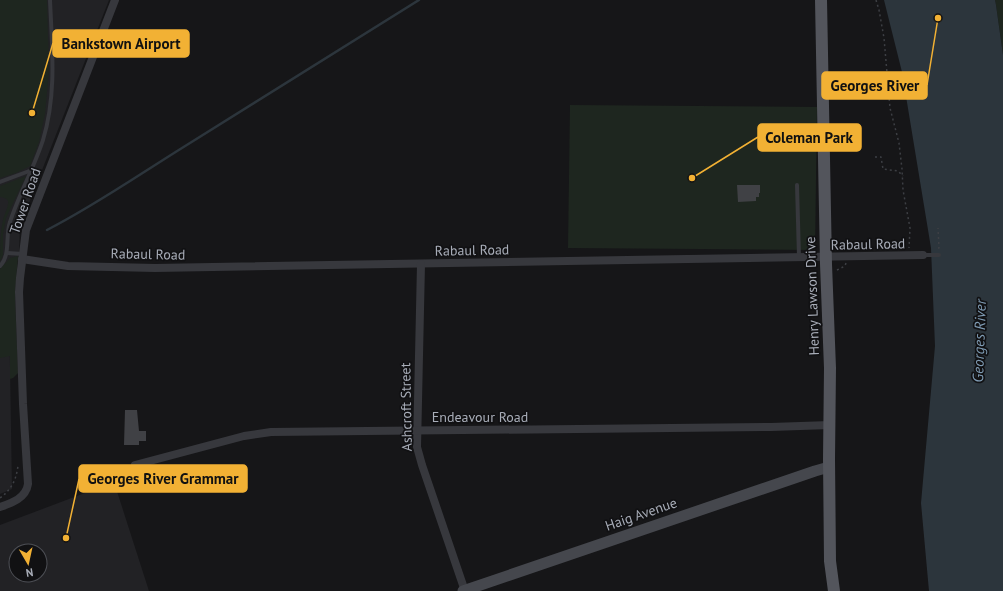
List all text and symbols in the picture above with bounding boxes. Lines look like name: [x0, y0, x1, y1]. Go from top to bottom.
callout: Bankstown Airport: [53, 30, 189, 57]
text: Bankstown Airport: [62, 34, 181, 53]
callout: Georges River: [822, 72, 927, 99]
text: Georges River: [831, 76, 920, 95]
callout: Coleman Park: [758, 124, 861, 151]
text: Coleman Park: [765, 128, 853, 147]
street label: Tower Road: [5, 166, 45, 236]
street label: Rabaul Road: [831, 234, 905, 254]
street label: Henry Lawson Drive: [801, 236, 823, 356]
street label: Rabaul Road: [435, 240, 509, 260]
street label: Rabaul Road: [111, 244, 185, 264]
water label: Georges River: [968, 298, 990, 383]
street label: Ashcroft Street: [396, 362, 416, 451]
street label: Endeavour Road: [432, 408, 528, 426]
callout: Georges River Grammar: [79, 465, 247, 492]
text: Georges River Grammar: [87, 469, 239, 488]
street label: Haig Avenue: [603, 493, 679, 535]
north arrow: [8, 543, 48, 583]
text: N: [25, 565, 34, 580]

